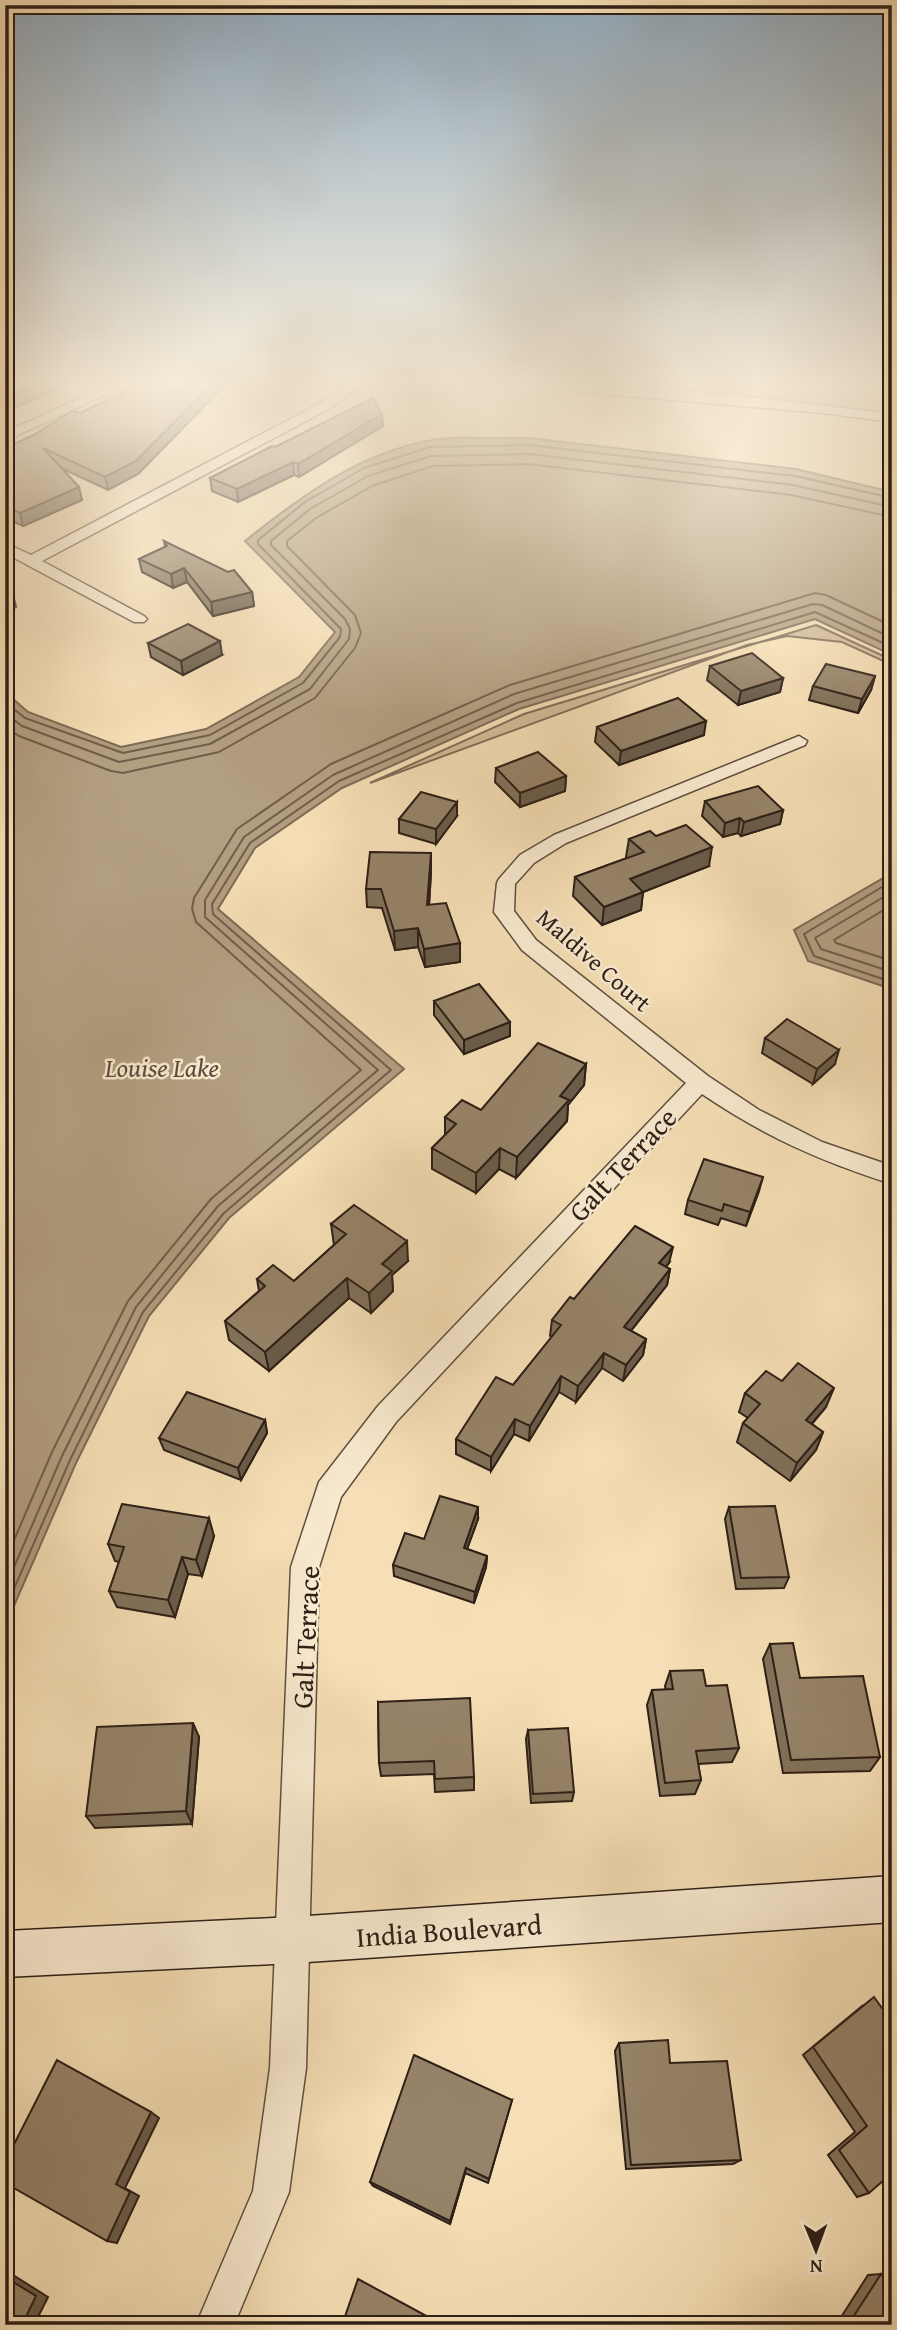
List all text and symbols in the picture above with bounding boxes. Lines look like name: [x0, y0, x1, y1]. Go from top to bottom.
street label: Maldive Court: [529, 900, 659, 1020]
water label: Louise Lake: [104, 1048, 219, 1087]
street label: Galt Terrace: [558, 1098, 686, 1230]
street label: Galt Terrace: [281, 1565, 329, 1709]
street label: India Boulevard: [355, 1903, 543, 1957]
north arrow: [782, 2214, 852, 2284]
text: N: [809, 2253, 823, 2281]

